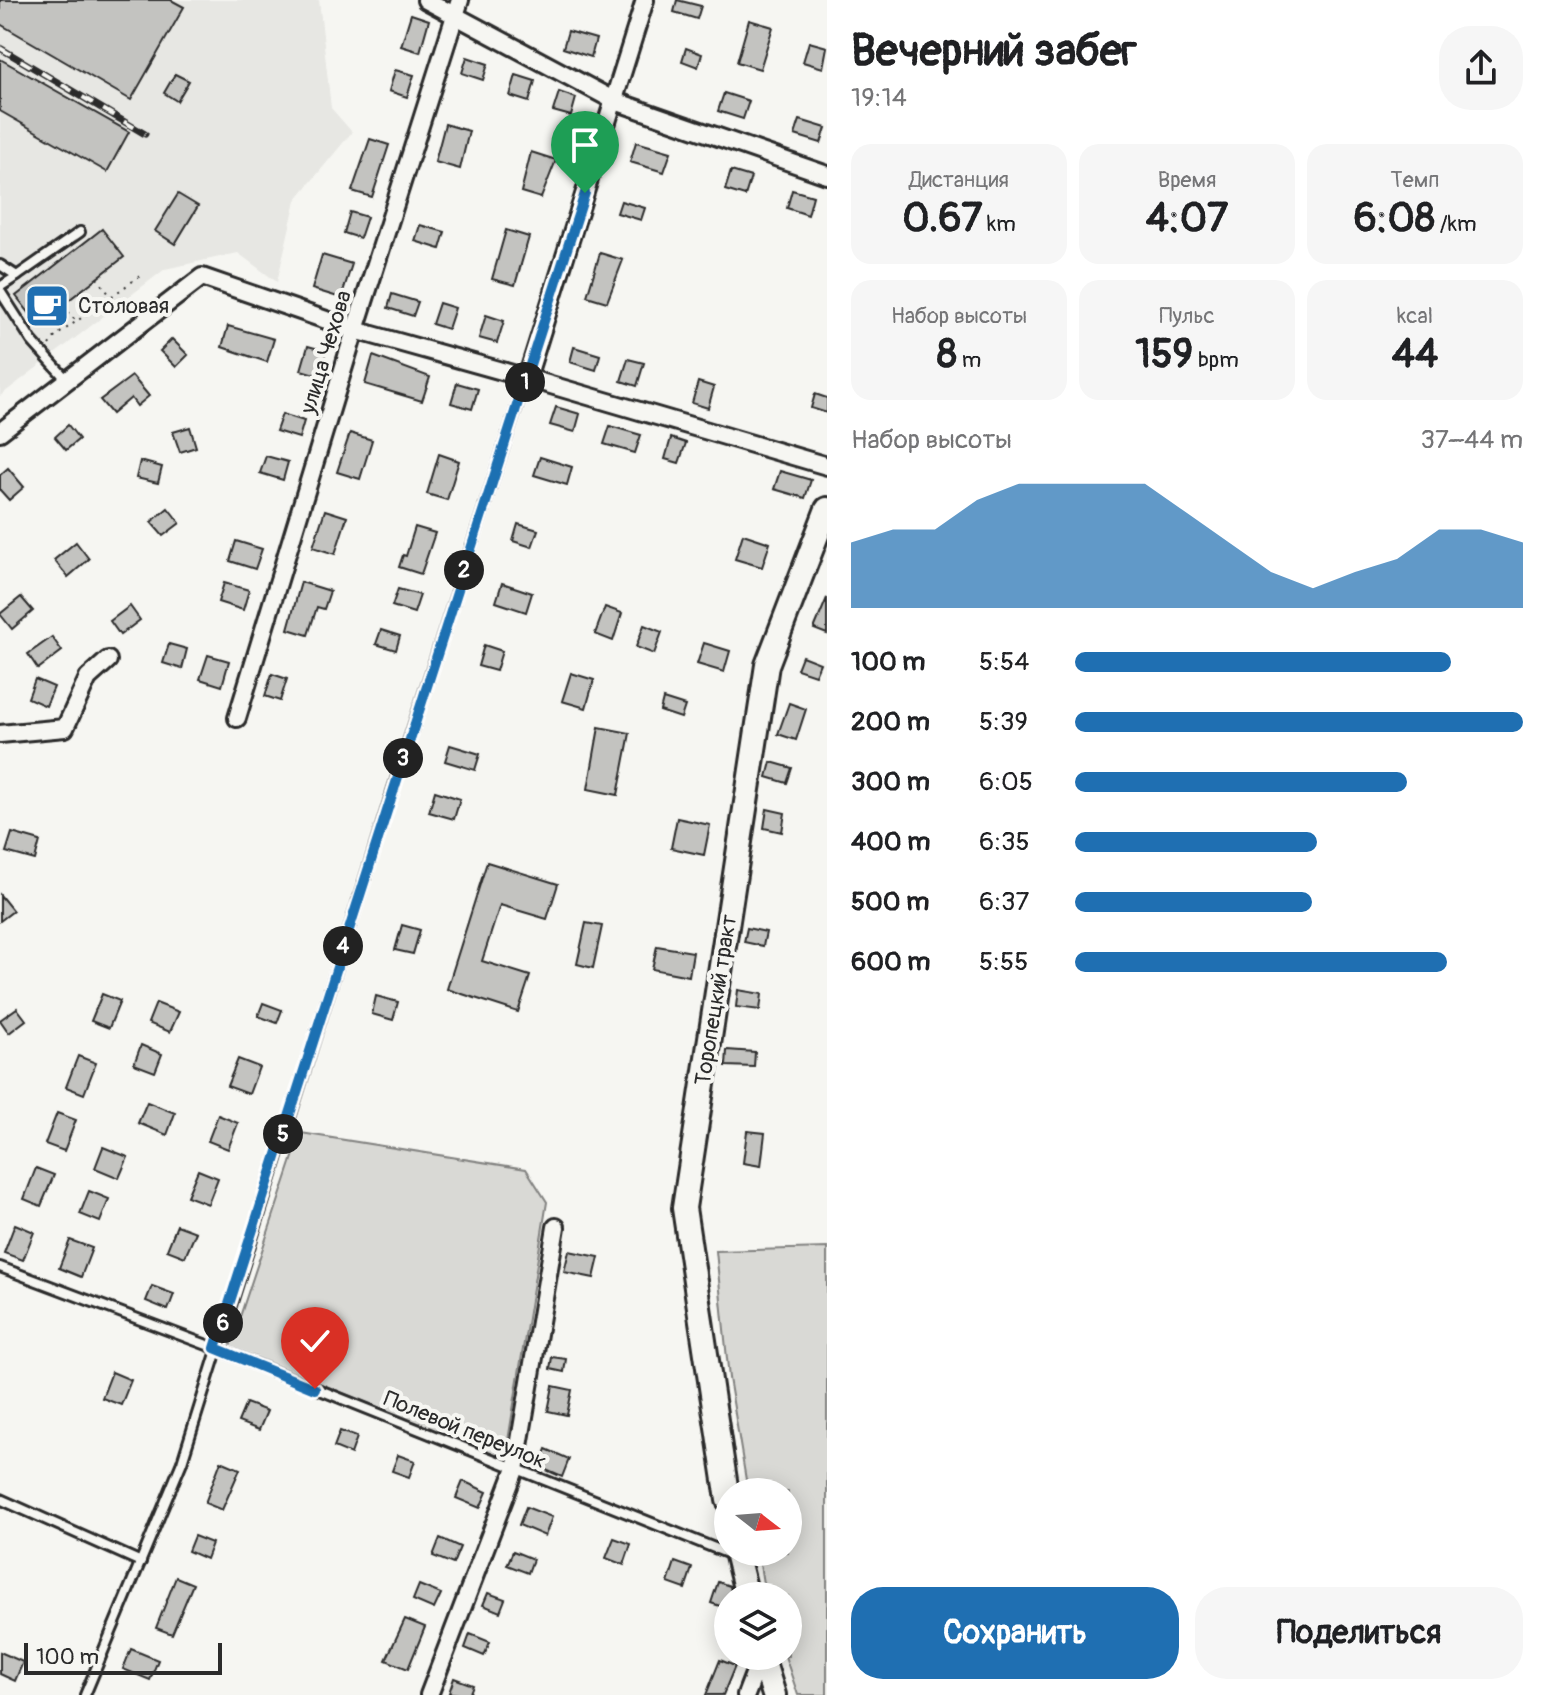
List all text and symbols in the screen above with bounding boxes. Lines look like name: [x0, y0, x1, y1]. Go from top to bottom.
text: Вечерний забег: [851, 24, 1137, 79]
button: share: [1439, 26, 1523, 110]
text: 19:14: [851, 82, 907, 114]
pin: [551, 111, 619, 193]
icon: arrive: [563, 123, 607, 167]
text: Дистанция: [909, 166, 1009, 194]
text: Время: [1158, 166, 1216, 194]
text: Темп: [1391, 166, 1439, 194]
text: 0.67: [902, 194, 982, 243]
text: 4:07: [1146, 194, 1228, 243]
text: 6:08: [1354, 194, 1435, 243]
text: km: [982, 210, 1016, 238]
text: /km: [1435, 210, 1476, 238]
cafe icon: Столовая: [23, 282, 71, 330]
street label: улица Чехова: [294, 287, 358, 418]
place label: Столовая: [78, 292, 169, 320]
text: Набор высоты: [891, 302, 1027, 330]
text: Пульс: [1159, 302, 1215, 330]
text: kcal: [1397, 302, 1433, 330]
text: 8: [937, 330, 957, 379]
text: 159: [1135, 330, 1193, 379]
text: 44: [1392, 330, 1438, 379]
text: m: [957, 346, 981, 374]
text: bpm: [1193, 346, 1239, 374]
pin: 1: [505, 362, 545, 402]
text: 1: [521, 368, 529, 396]
text: Набор высоты: [851, 424, 1012, 456]
text: 37–44 m: [1421, 424, 1523, 456]
pin: 2: [444, 550, 484, 590]
text: 2: [458, 556, 470, 584]
text: 100 m: [851, 646, 925, 678]
text: 5:54: [979, 646, 1029, 678]
text: 200 m: [851, 706, 930, 738]
text: 5:39: [979, 706, 1028, 738]
pin: 3: [383, 738, 423, 778]
text: 3: [397, 744, 409, 772]
text: 300 m: [851, 766, 930, 798]
text: 6:05: [979, 766, 1033, 798]
text: 400 m: [851, 826, 930, 858]
text: 6:35: [979, 826, 1030, 858]
text: 500 m: [851, 886, 929, 918]
text: 6:37: [979, 886, 1029, 918]
street label: Торопецкий тракт: [689, 913, 743, 1087]
pin: 4: [323, 926, 363, 966]
text: 4: [337, 932, 349, 960]
text: 600 m: [851, 946, 930, 978]
text: 5:55: [979, 946, 1028, 978]
pin: 5: [263, 1114, 303, 1154]
text: 5: [277, 1120, 289, 1148]
pin: 6: [203, 1303, 243, 1343]
pin: [281, 1307, 349, 1389]
text: 6: [217, 1309, 229, 1337]
icon: check: [293, 1319, 337, 1363]
street label: Полевой переулок: [380, 1385, 550, 1475]
north arrow: [714, 1478, 802, 1566]
map controls: [714, 1478, 802, 1670]
button: layers: [714, 1582, 802, 1670]
button: Сохранить: [851, 1587, 1179, 1679]
button: Поделиться: [1195, 1587, 1523, 1679]
scale bar: [24, 1639, 222, 1675]
text: 100 m: [36, 1643, 99, 1671]

